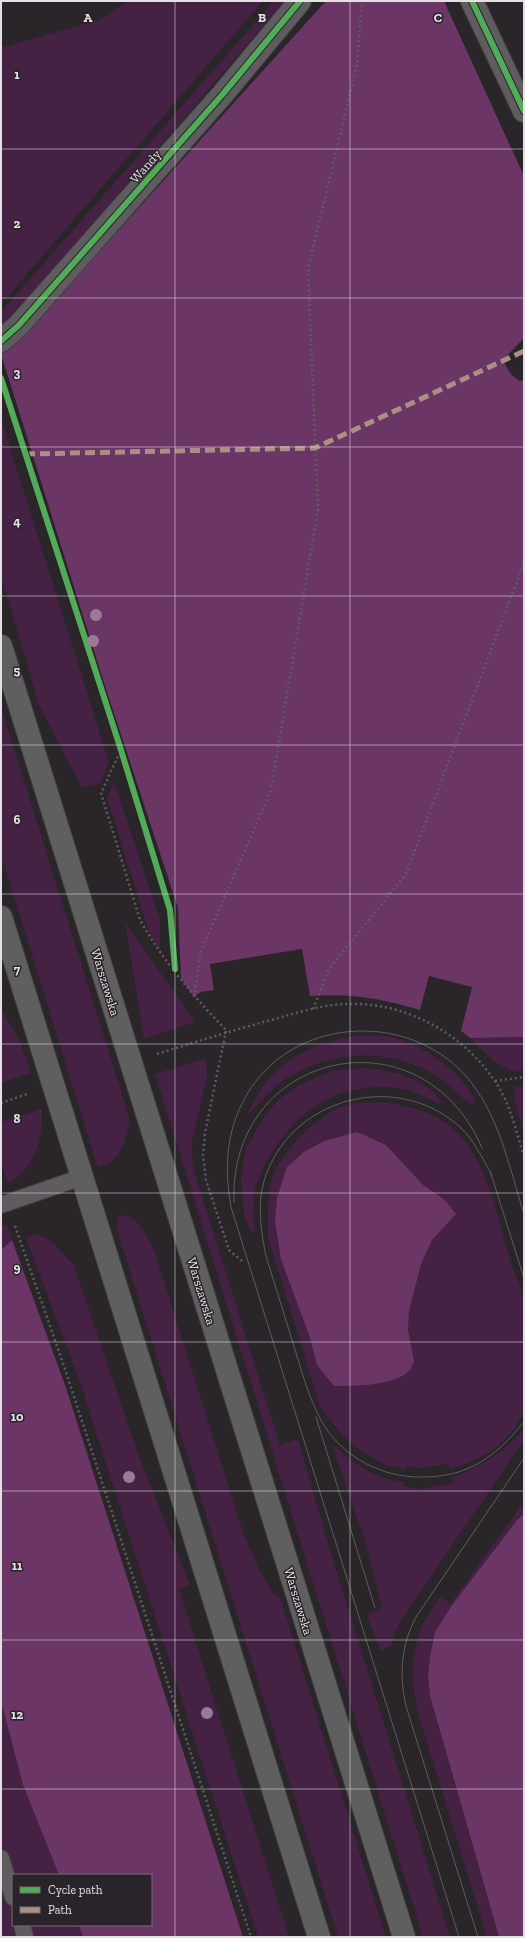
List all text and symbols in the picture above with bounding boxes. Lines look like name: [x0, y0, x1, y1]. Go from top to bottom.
text: A: [84, 10, 93, 25]
text: B: [258, 10, 266, 25]
text: C: [434, 10, 442, 25]
text: 1: [14, 67, 20, 82]
street label: Wandy: [127, 146, 164, 186]
text: 2: [14, 216, 21, 231]
text: 3: [14, 365, 21, 380]
text: 4: [13, 514, 21, 529]
text: 5: [14, 663, 21, 678]
text: 6: [14, 812, 21, 827]
street label: Warszawska: [88, 947, 123, 1018]
text: 7: [14, 962, 21, 977]
text: 8: [13, 1111, 21, 1126]
street label: Warszawska: [184, 1256, 219, 1327]
text: 9: [14, 1260, 21, 1275]
text: 10: [11, 1409, 24, 1424]
text: 11: [12, 1558, 23, 1573]
street label: Warszawska: [281, 1566, 316, 1637]
text: 12: [11, 1707, 23, 1722]
legend: [12, 1874, 152, 1926]
text: Cycle path: [48, 1883, 103, 1897]
text: Path: [48, 1903, 72, 1917]

